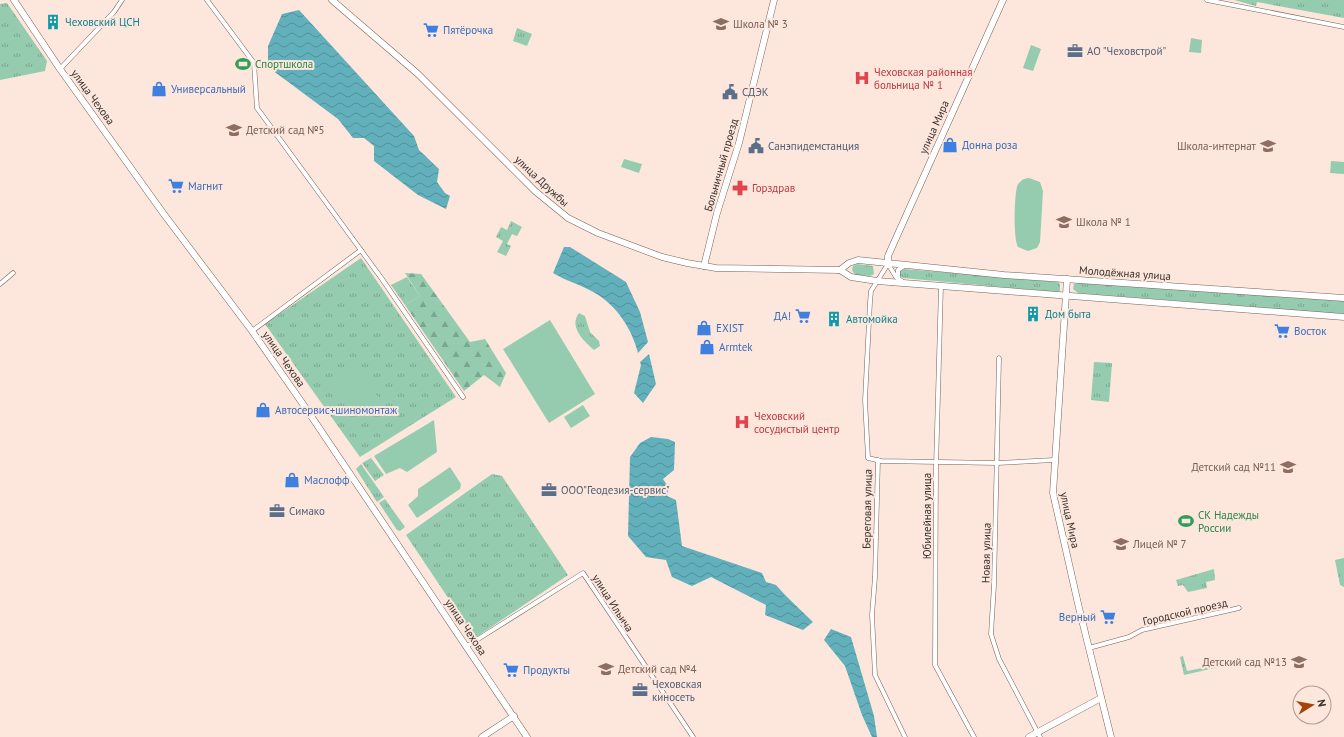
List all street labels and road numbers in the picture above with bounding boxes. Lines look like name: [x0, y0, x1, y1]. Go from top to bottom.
street label: улица Чехова: [68, 67, 118, 127]
street label: улица Мира: [916, 98, 952, 156]
street label: Больничный проезд: [701, 117, 741, 213]
street label: улица Дружбы: [512, 152, 572, 210]
street label: Молодёжная улица: [1079, 263, 1171, 283]
street label: улица Чехова: [260, 328, 308, 390]
street label: Береговая улица: [859, 469, 875, 549]
street label: Юбилейная улица: [920, 473, 934, 559]
street label: улица Мира: [1057, 491, 1083, 549]
street label: Новая улица: [978, 523, 994, 583]
street label: улица Ильича: [589, 572, 637, 634]
street label: Городской проезд: [1141, 595, 1229, 629]
street label: улица Чехова: [442, 596, 490, 658]

